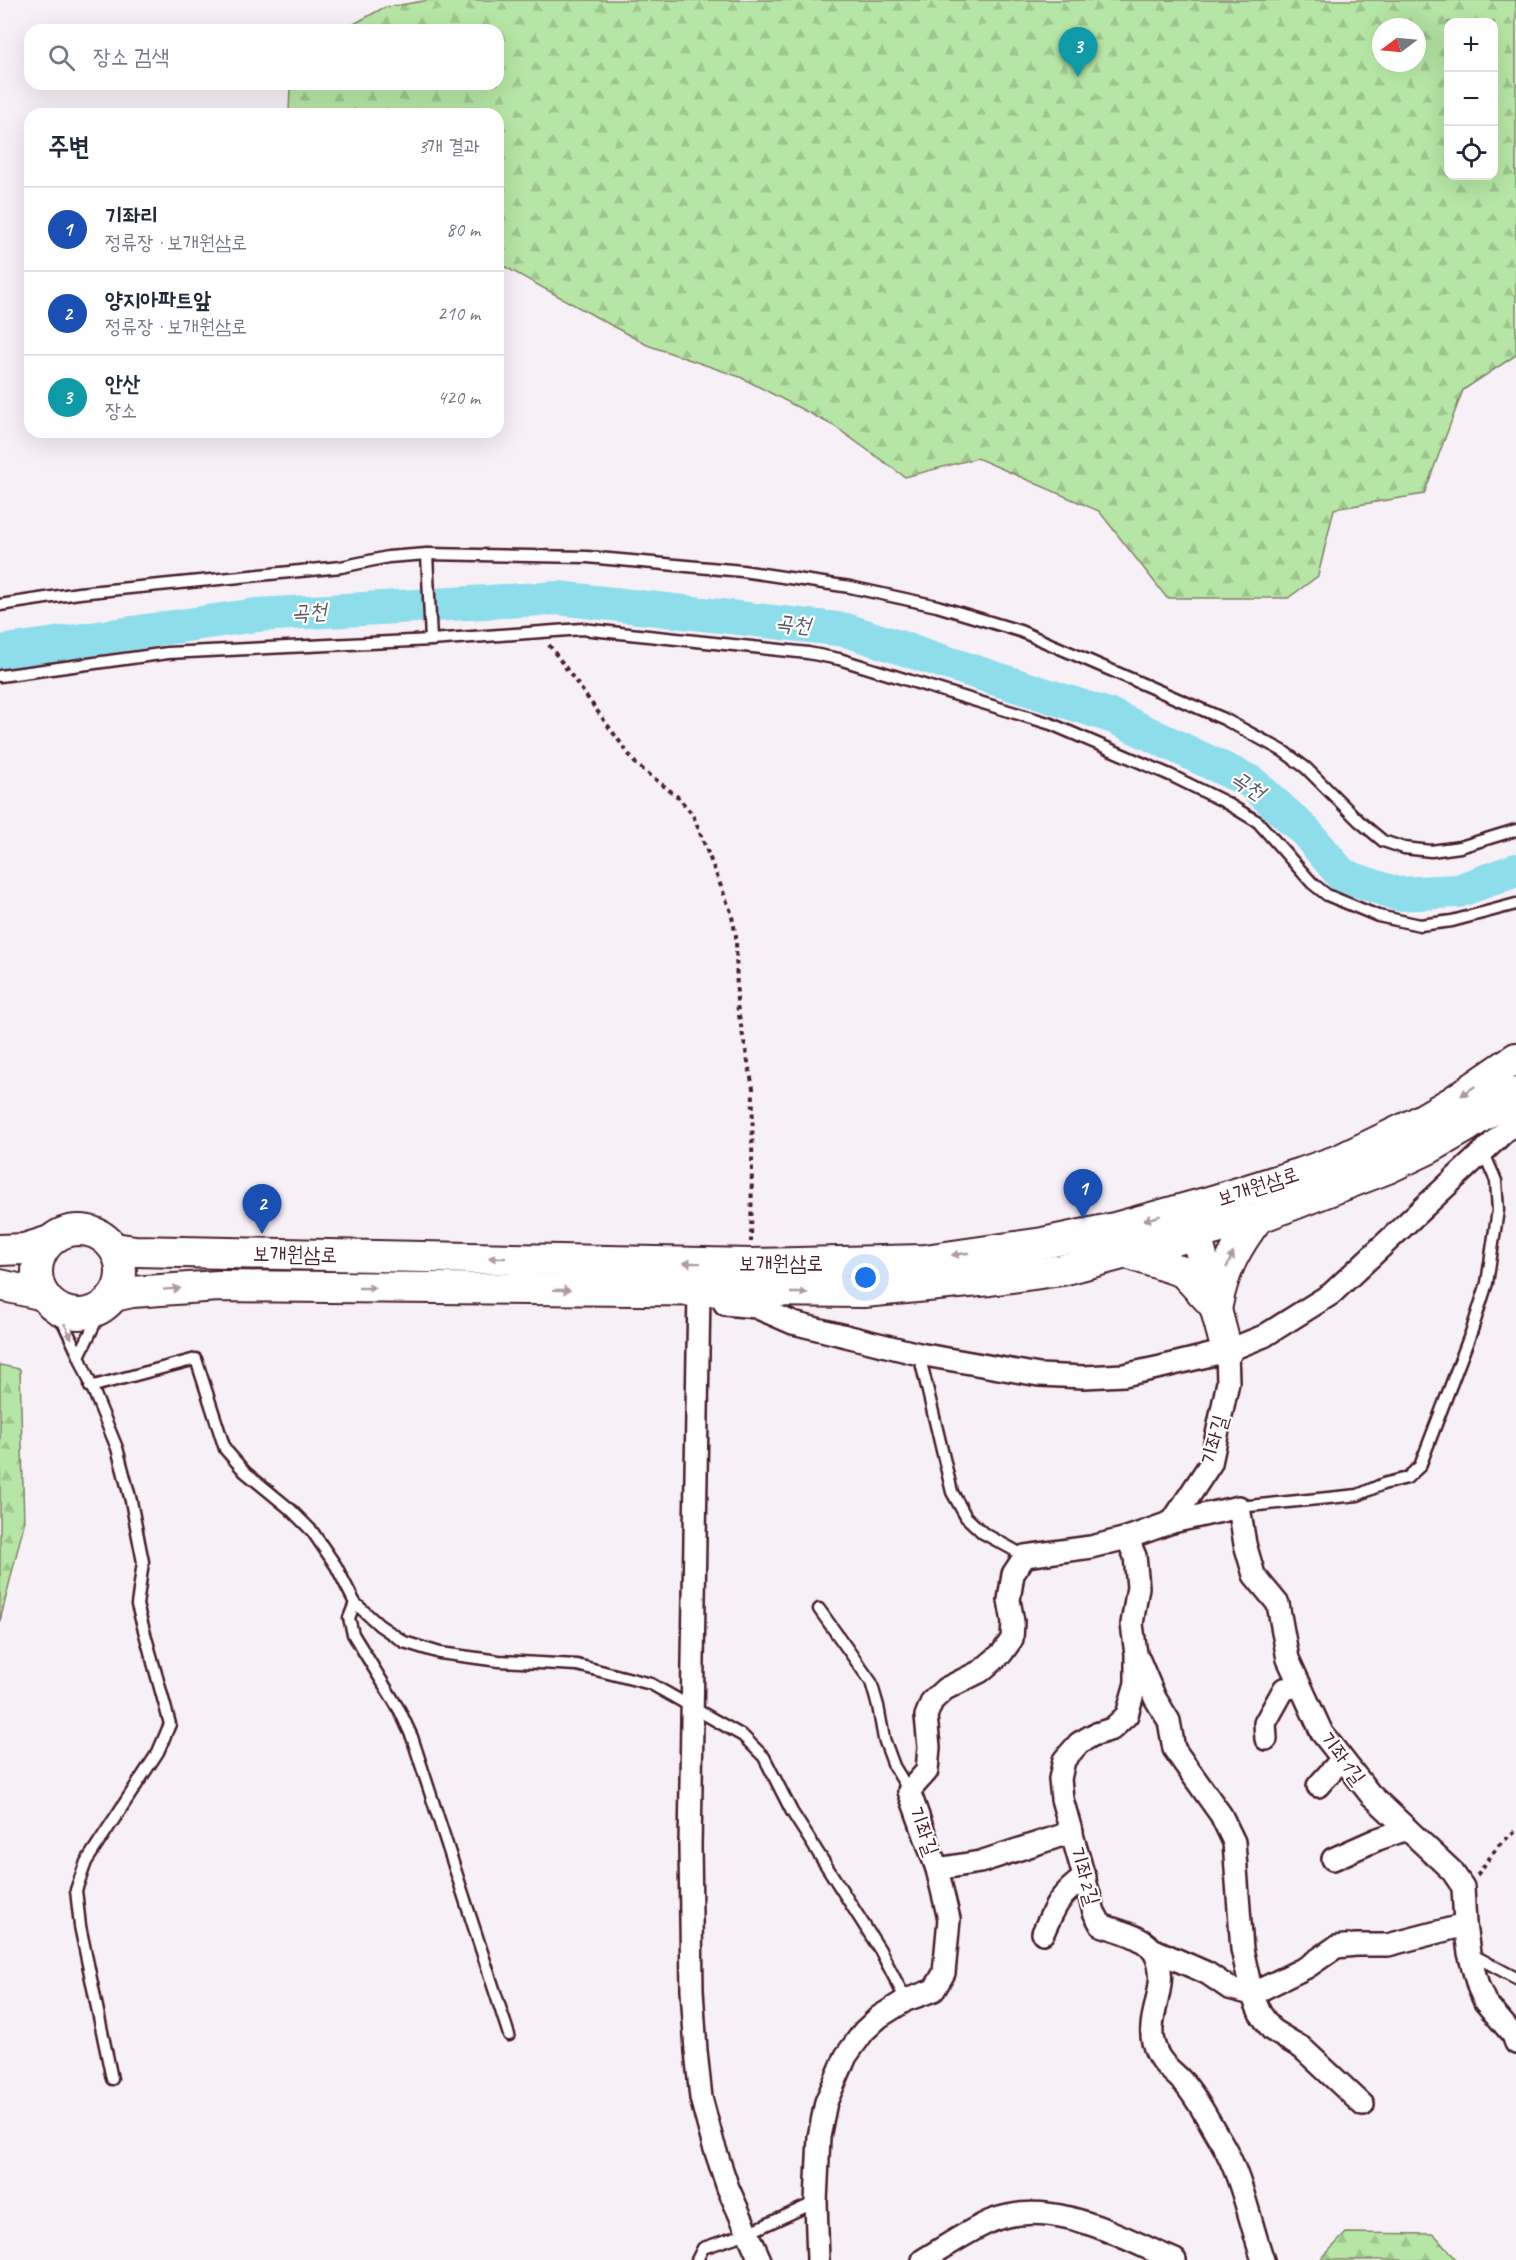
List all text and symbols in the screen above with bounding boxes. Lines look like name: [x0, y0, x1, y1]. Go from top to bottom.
north arrow: [1372, 18, 1426, 72]
map controls: [1444, 18, 1498, 180]
button: +: [1444, 18, 1498, 72]
search box: [24, 24, 504, 90]
pin: 3: [1058, 28, 1098, 77]
icon: search: [45, 41, 78, 74]
text: 장소 검색: [93, 43, 169, 71]
button: −: [1444, 72, 1498, 126]
button: locate: [1444, 126, 1498, 180]
text: 주변: [48, 130, 90, 163]
text: 3개 결과: [418, 134, 480, 159]
text: 기좌리: [105, 202, 158, 230]
text: 1: [63, 217, 72, 242]
text: 80 m: [446, 217, 480, 242]
text: 정류장 · 보개원삼로: [105, 230, 247, 255]
text: 양지아파트앞: [105, 286, 211, 314]
text: 2: [63, 301, 72, 326]
text: 210 m: [437, 301, 480, 326]
text: 정류장 · 보개원삼로: [105, 314, 247, 339]
text: 안산: [105, 370, 140, 398]
text: 3: [63, 385, 72, 410]
text: 420 m: [437, 385, 480, 410]
text: 장소: [105, 398, 137, 423]
water label: 곡천: [291, 597, 330, 627]
water label: 곡천: [774, 608, 814, 640]
water label: 곡천: [1225, 763, 1272, 808]
one-way arrow: [1460, 1085, 1476, 1097]
street label: 보개원삼로: [1214, 1161, 1302, 1211]
pin: 1: [1064, 1170, 1102, 1219]
pin: 2: [242, 1184, 282, 1234]
one-way arrow: [1143, 1213, 1161, 1223]
street label: 보개원삼로: [253, 1240, 337, 1268]
street label: 보개원삼로: [739, 1250, 823, 1276]
one-way arrow: [951, 1250, 970, 1259]
one-way arrow: [1226, 1251, 1235, 1268]
one-way arrow: [488, 1254, 507, 1263]
one-way arrow: [683, 1258, 702, 1267]
your location: [851, 1263, 880, 1292]
one-way arrow: [357, 1283, 376, 1293]
one-way arrow: [162, 1284, 181, 1294]
one-way arrow: [552, 1285, 571, 1295]
one-way arrow: [789, 1288, 808, 1298]
one-way arrow: [63, 1323, 72, 1340]
street label: 기좌길: [1195, 1412, 1234, 1468]
street label: 기좌1길: [1315, 1726, 1372, 1790]
street label: 기좌길: [903, 1803, 945, 1859]
street label: 기좌2길: [1064, 1844, 1106, 1909]

